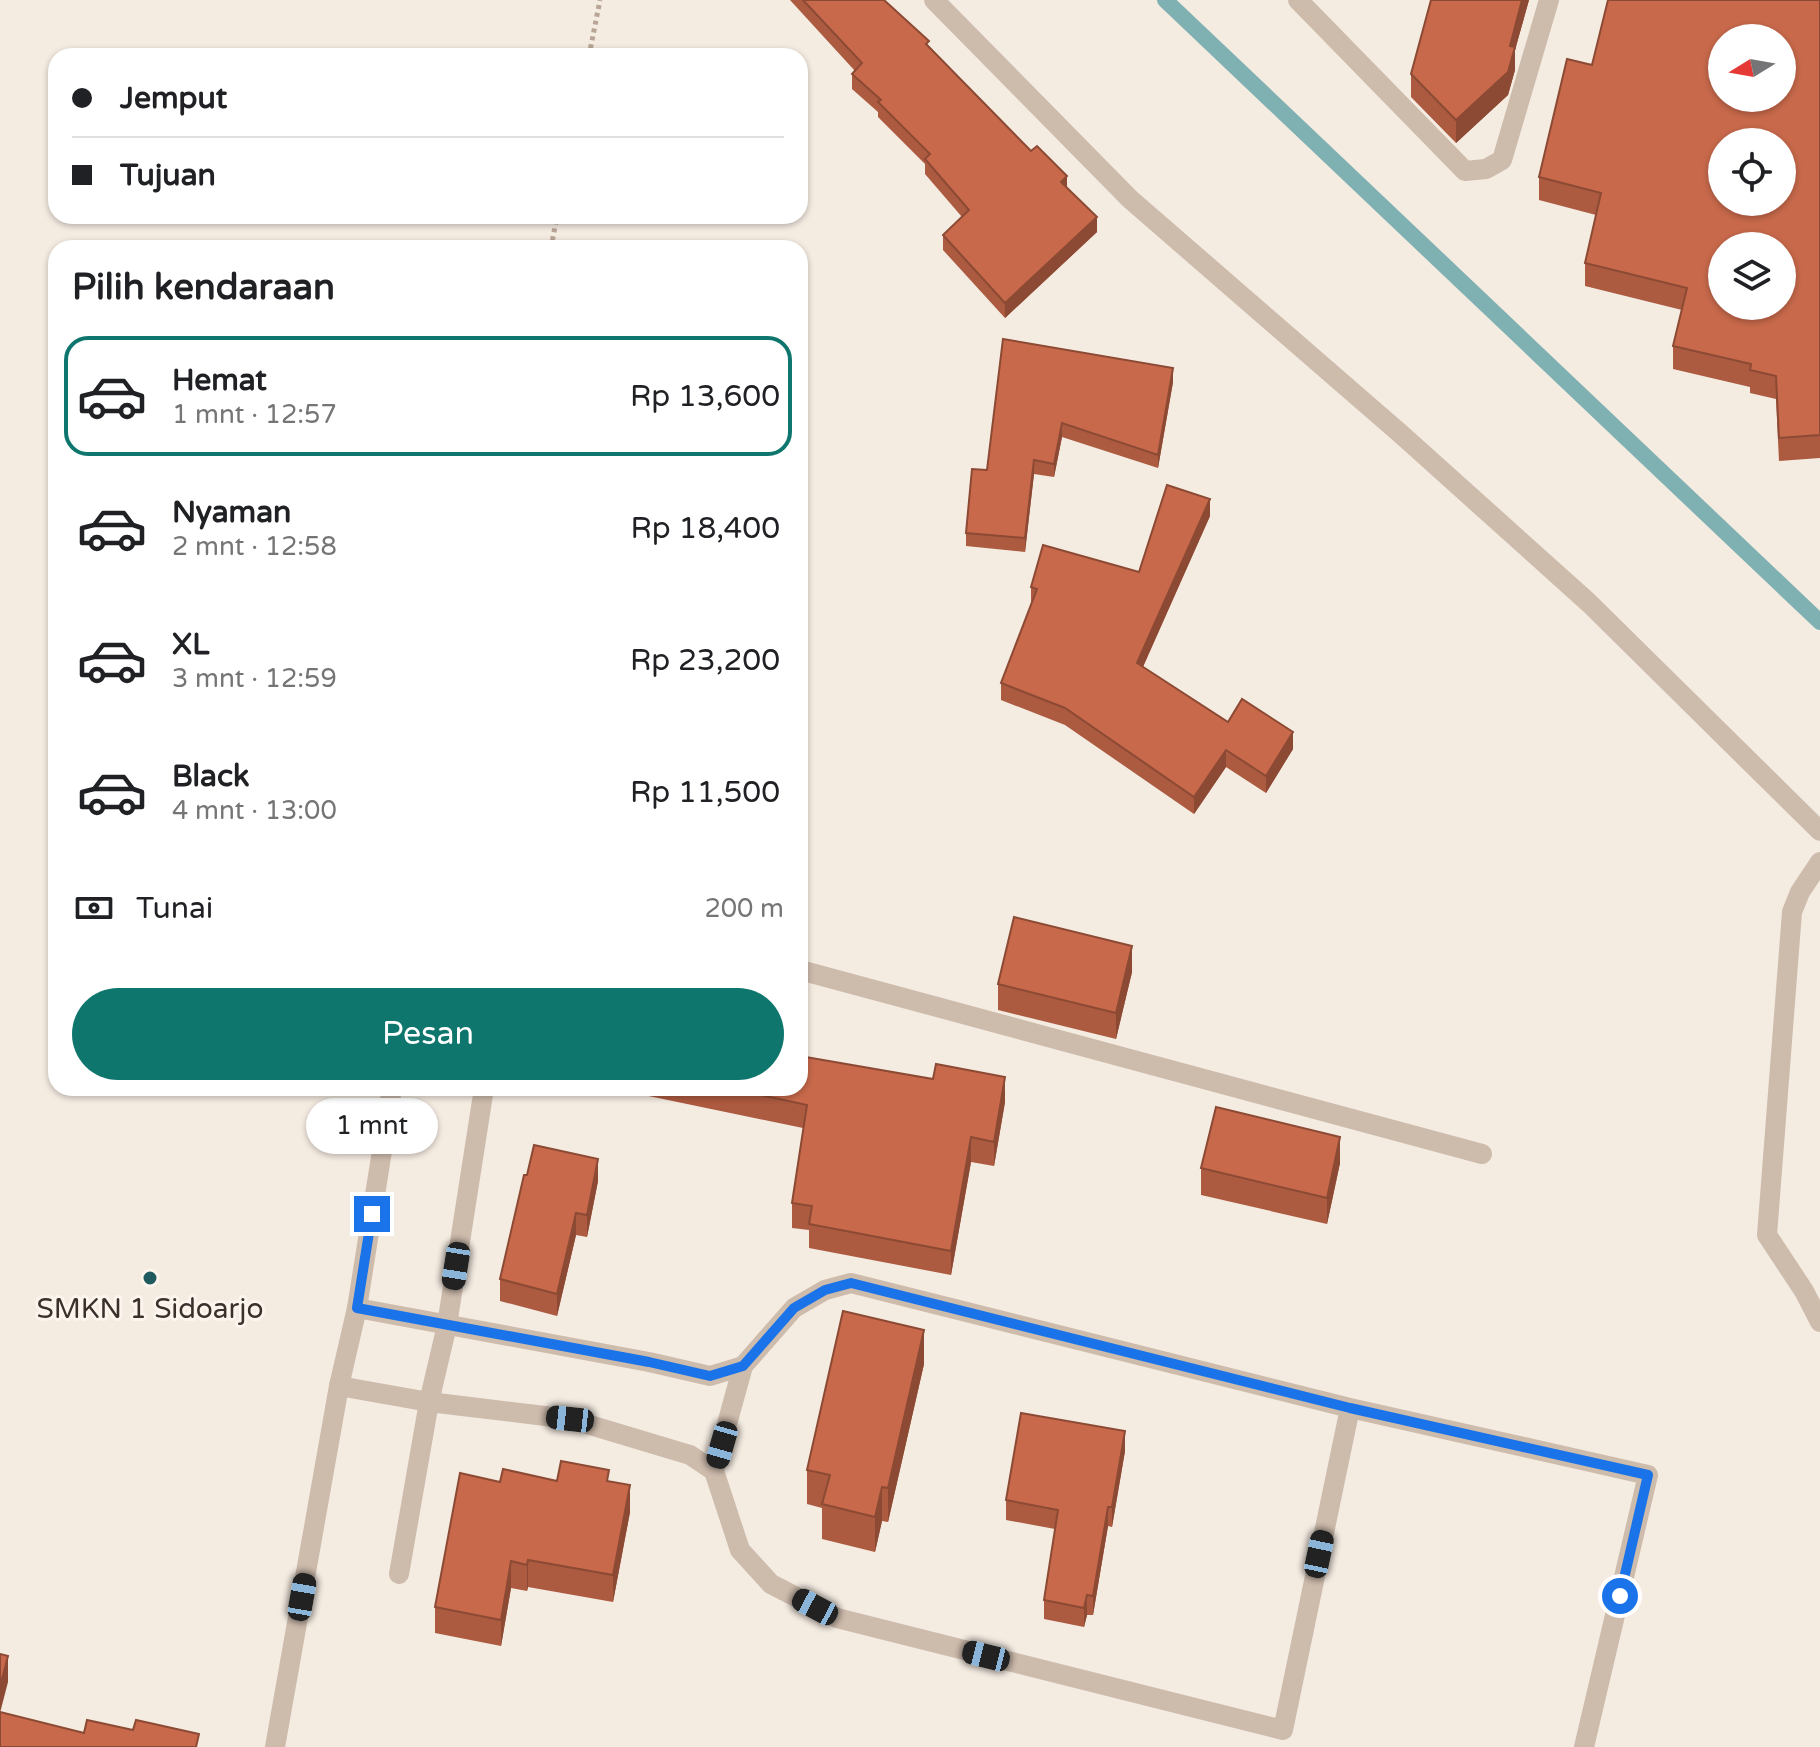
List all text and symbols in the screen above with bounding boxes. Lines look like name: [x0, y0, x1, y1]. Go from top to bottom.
north arrow: [1708, 24, 1796, 112]
map controls: [1708, 24, 1796, 320]
text: Jemput: [120, 80, 227, 117]
button: locate: [1708, 128, 1796, 216]
text: Tujuan: [120, 157, 216, 194]
button: layers: [1708, 232, 1796, 320]
text: Pilih kendaraan: [72, 266, 335, 309]
icon: car: [76, 360, 148, 432]
text: Hemat: [172, 362, 267, 399]
text: Rp 13,600: [630, 378, 780, 415]
text: 1 mnt · 12:57: [172, 399, 337, 430]
icon: car: [76, 492, 148, 564]
text: Nyaman: [172, 494, 291, 531]
text: Rp 18,400: [631, 510, 780, 547]
text: 2 mnt · 12:58: [172, 531, 337, 562]
icon: car: [76, 624, 148, 696]
text: XL: [172, 626, 209, 663]
text: Rp 23,200: [630, 642, 780, 679]
text: 3 mnt · 12:59: [172, 663, 337, 694]
icon: car: [76, 756, 148, 828]
text: Black: [172, 758, 249, 795]
text: Rp 11,500: [630, 774, 780, 811]
text: 4 mnt · 13:00: [172, 795, 337, 826]
icon: cash: [72, 886, 116, 930]
text: Tunai: [136, 890, 213, 927]
text: 200 m: [704, 893, 784, 924]
button: Pesan: [72, 988, 784, 1080]
callout: 1 mnt: [306, 1098, 438, 1154]
text: 1 mnt: [336, 1110, 408, 1141]
route end: [354, 1196, 390, 1232]
car: [440, 1240, 472, 1292]
marker: SMKN 1 Sidoarjo: [141, 1269, 159, 1287]
place label: SMKN 1 Sidoarjo: [37, 1292, 263, 1326]
car: [545, 1405, 595, 1433]
car: [704, 1419, 740, 1471]
car: [1302, 1528, 1336, 1580]
car: [286, 1571, 318, 1623]
route start: [1602, 1578, 1638, 1614]
car: [788, 1585, 842, 1629]
car: [960, 1639, 1012, 1673]

